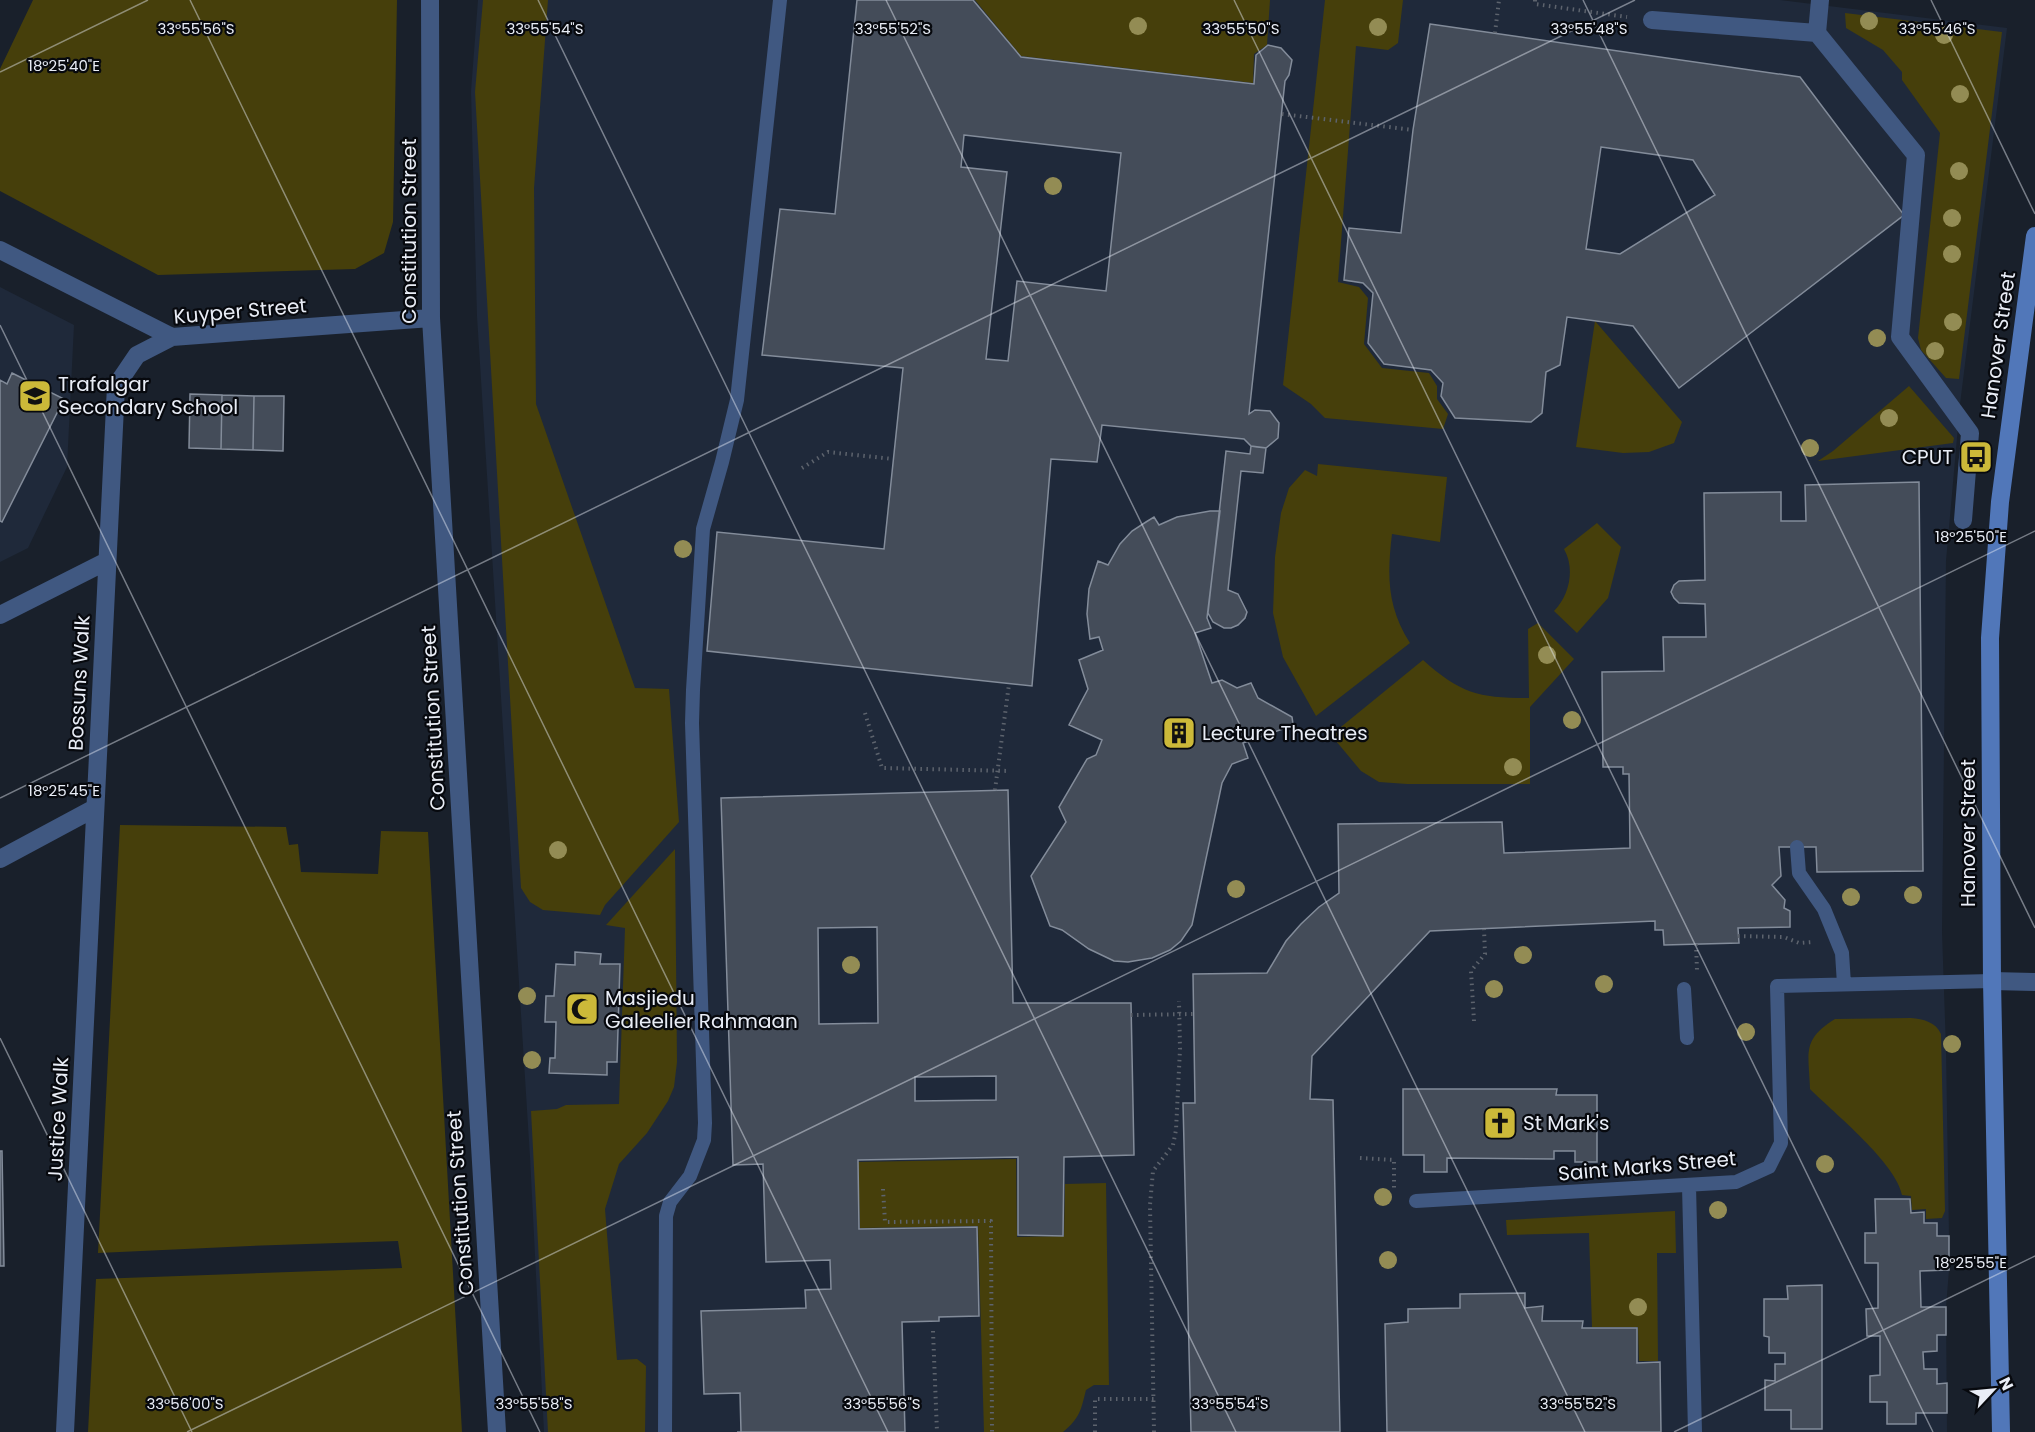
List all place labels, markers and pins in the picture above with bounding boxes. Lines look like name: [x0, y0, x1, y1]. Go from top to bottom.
place label: Trafalgar Secondary School: [58, 370, 238, 421]
school or university icon: Trafalgar Secondary School: [17, 378, 53, 414]
bus stop icon: CPUT: [1958, 439, 1994, 475]
place label: CPUT: [1902, 443, 1953, 471]
building icon: Lecture Theatres: [1161, 715, 1197, 751]
place label: Lecture Theatres: [1202, 719, 1368, 747]
place label: Masjiedu Galeelier Rahmaan: [605, 984, 798, 1035]
mosque icon: Masjiedu Galeelier Rahmaan: [564, 991, 600, 1027]
church icon: St Mark's: [1482, 1105, 1518, 1141]
place label: St Mark's: [1523, 1109, 1609, 1137]

